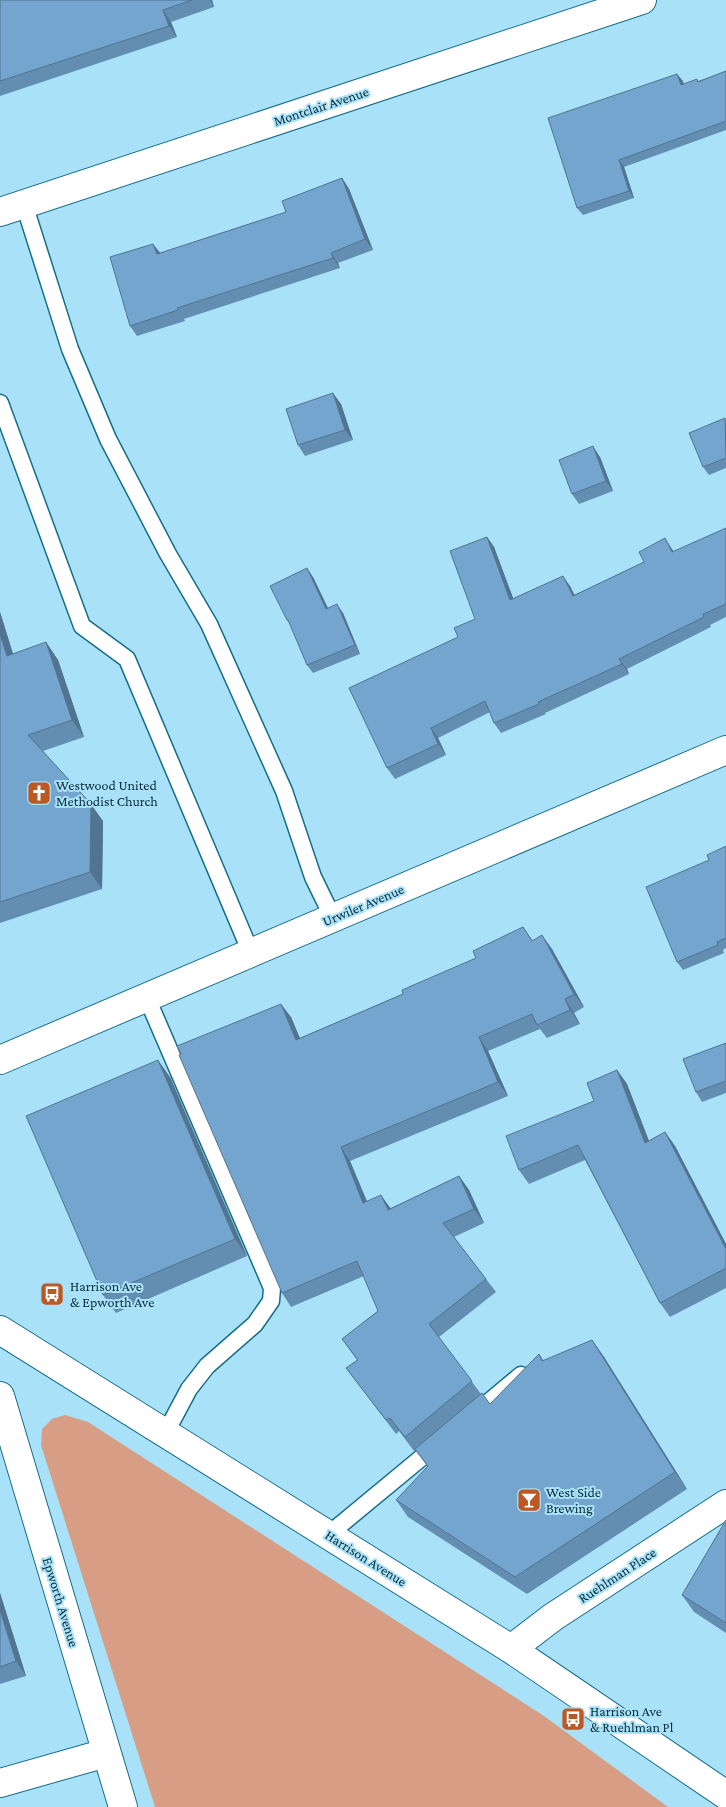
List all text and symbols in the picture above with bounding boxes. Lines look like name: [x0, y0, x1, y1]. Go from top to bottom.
street label: Montclair Avenue: [271, 83, 371, 129]
place label: Westwood United Methodist Church: [56, 777, 158, 809]
church icon: Westwood United Methodist Church: [26, 780, 52, 806]
street label: Urwiler Avenue: [320, 881, 406, 929]
place label: Harrison Ave & Epworth Ave: [70, 1278, 154, 1310]
bus stop icon: Harrison Ave & Epworth Ave: [39, 1281, 65, 1307]
place label: West Side Brewing: [546, 1484, 601, 1516]
bar icon: West Side Brewing: [516, 1487, 542, 1513]
street label: Harrison Avenue: [322, 1527, 410, 1589]
street label: Ruehlman Place: [575, 1544, 659, 1606]
street label: Epworth Avenue: [40, 1555, 82, 1649]
place label: Harrison Ave & Ruehlman Pl: [590, 1703, 674, 1735]
bus stop icon: Harrison Ave & Ruehlman Pl: [560, 1706, 586, 1732]

